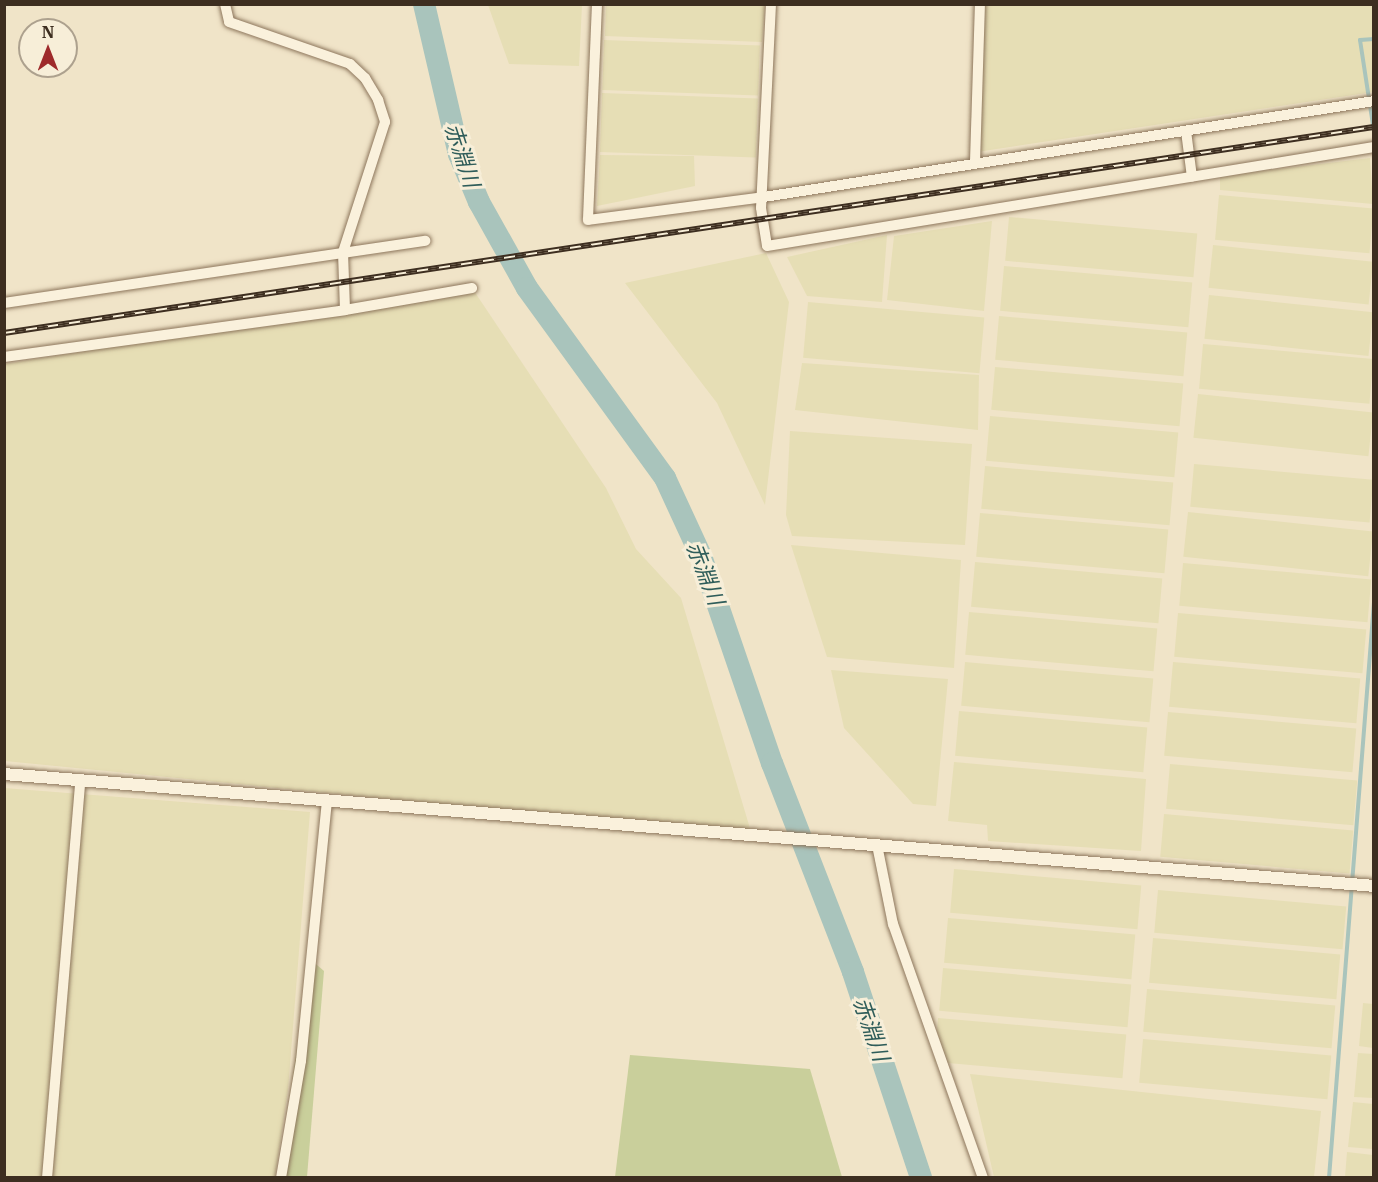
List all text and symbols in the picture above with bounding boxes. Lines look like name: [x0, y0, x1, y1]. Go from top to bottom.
north arrow: [18, 18, 78, 78]
text: N: [42, 22, 54, 42]
water label: 赤淵川: [440, 120, 486, 190]
water label: 赤淵川: [682, 537, 730, 609]
water label: 赤淵川: [849, 994, 895, 1064]

